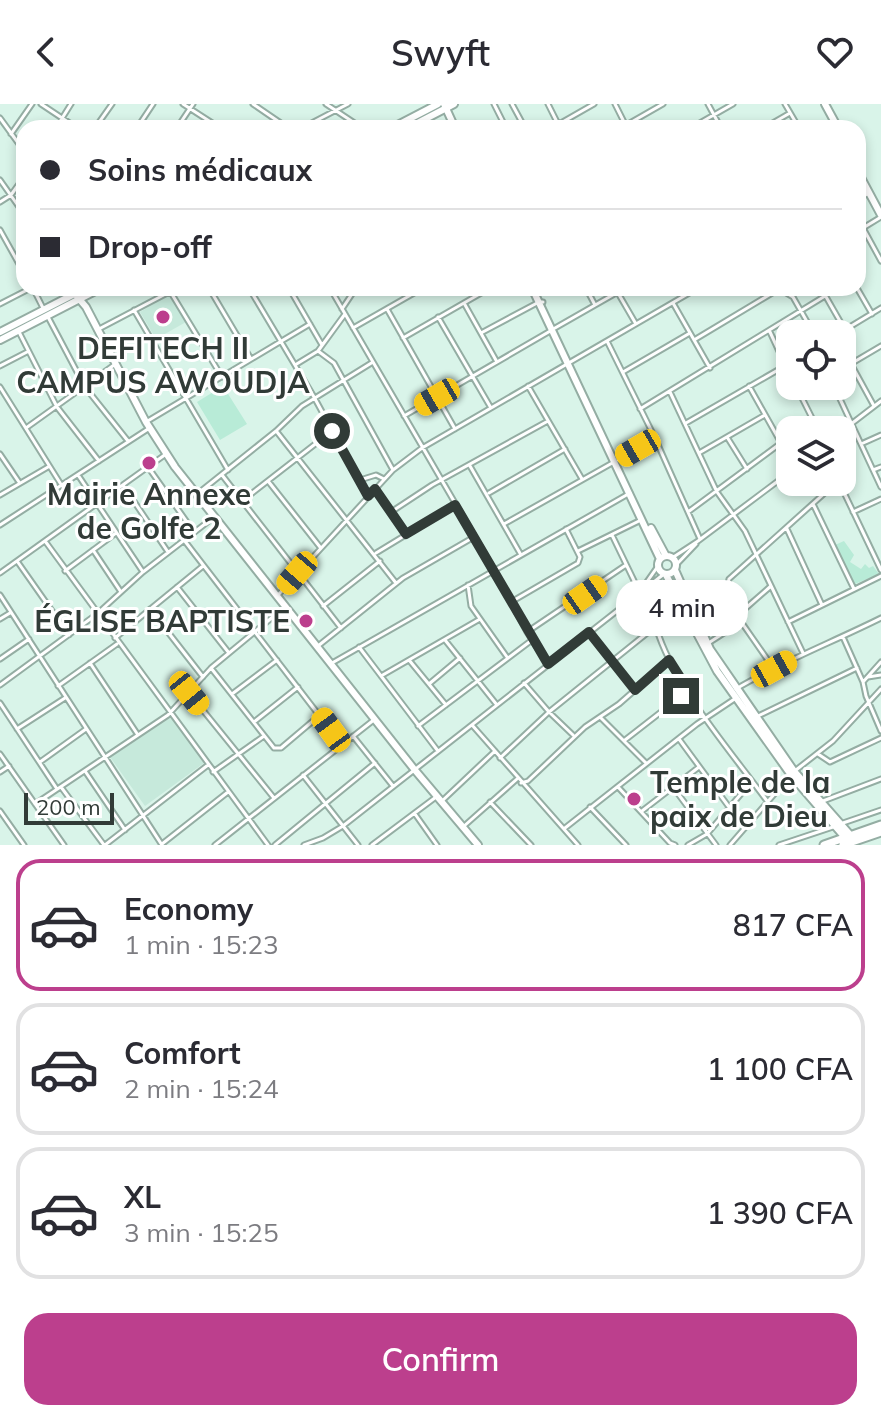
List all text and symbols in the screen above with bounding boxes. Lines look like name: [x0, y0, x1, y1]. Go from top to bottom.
icon: back: [24, 30, 68, 74]
text: Swyft: [391, 30, 490, 75]
icon: heart: [813, 30, 857, 74]
text: Soins médicaux: [88, 151, 312, 189]
text: Drop-off: [88, 228, 212, 266]
marker: DEFITECH II CAMPUS AWOUDJA: [154, 308, 172, 326]
map controls: [776, 320, 856, 496]
button: locate: [776, 320, 856, 400]
place label: DEFITECH II CAMPUS AWOUDJA: [16, 329, 310, 401]
car: [410, 375, 464, 419]
route start: [314, 413, 350, 449]
button: layers: [776, 416, 856, 496]
car: [611, 426, 665, 470]
marker: Mairie Annexe de Golfe 2: [140, 454, 158, 472]
place label: Mairie Annexe de Golfe 2: [47, 475, 251, 547]
car: [272, 547, 322, 599]
car: [558, 571, 612, 619]
callout: 4 min: [615, 580, 747, 636]
text: 4 min: [648, 591, 716, 624]
place label: ÉGLISE BAPTISTE: [34, 602, 290, 640]
marker: ÉGLISE BAPTISTE: [297, 612, 315, 630]
car: [747, 647, 801, 691]
car: [165, 667, 213, 719]
route end: [663, 678, 699, 714]
car: [307, 704, 355, 756]
place label: Temple de la paix de Dieu: [650, 763, 830, 835]
scale bar: [24, 789, 114, 825]
marker: Temple de la paix de Dieu: [625, 790, 643, 808]
text: 200 m: [36, 793, 101, 821]
icon: car: [28, 889, 100, 961]
text: Economy: [124, 890, 253, 928]
text: 817 CFA: [733, 906, 853, 944]
text: 1 min · 15:23: [124, 928, 279, 961]
icon: car: [28, 1033, 100, 1105]
text: Comfort: [124, 1034, 241, 1072]
text: 1 100 CFA: [707, 1050, 853, 1088]
text: 2 min · 15:24: [124, 1072, 279, 1105]
icon: car: [28, 1177, 100, 1249]
text: XL: [124, 1178, 161, 1216]
text: 1 390 CFA: [707, 1194, 853, 1232]
text: 3 min · 15:25: [124, 1216, 279, 1249]
button: Confirm: [24, 1313, 857, 1405]

